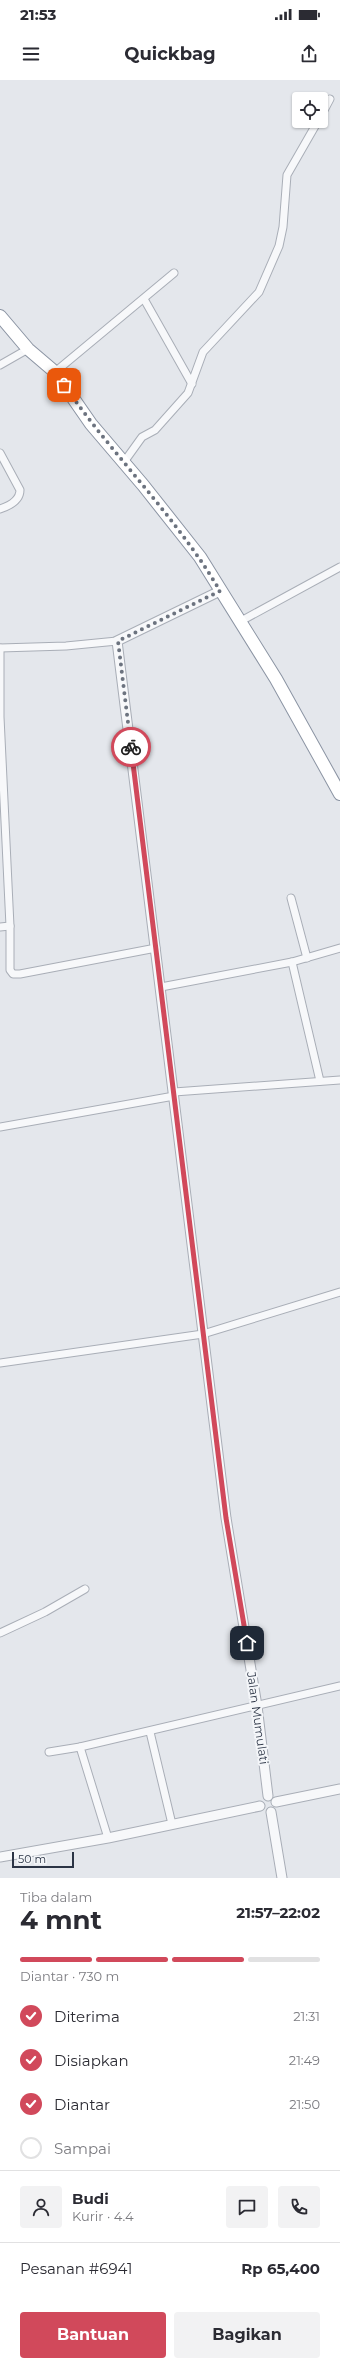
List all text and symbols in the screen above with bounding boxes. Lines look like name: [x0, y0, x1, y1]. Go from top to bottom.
text: 21:53: [20, 5, 56, 24]
icon: menu: [20, 43, 42, 65]
text: Quickbag: [124, 43, 216, 65]
icon: share: [298, 43, 320, 65]
map controls: [292, 92, 328, 128]
button: locate: [292, 92, 328, 128]
pin: [47, 368, 81, 402]
icon: bag: [53, 374, 75, 396]
courier: [111, 727, 151, 767]
icon: bike: [120, 736, 142, 758]
pin: [230, 1626, 264, 1660]
icon: home: [236, 1632, 258, 1654]
street label: Jalan Mumulati: [244, 1670, 272, 1765]
scale bar: [12, 1850, 74, 1869]
text: 50 m: [18, 1852, 46, 1866]
text: Tiba dalam: [20, 1889, 92, 1905]
text: 21:57–22:02: [236, 1903, 320, 1922]
text: 4 mnt: [20, 1904, 102, 1936]
text: Diantar · 730 m: [20, 1968, 119, 1984]
icon: check: [20, 2005, 42, 2027]
text: Diterima: [54, 2007, 120, 2026]
text: 21:31: [293, 2008, 320, 2024]
icon: check: [20, 2049, 42, 2071]
text: Disiapkan: [54, 2051, 129, 2070]
text: 21:49: [289, 2052, 320, 2068]
icon: check: [20, 2093, 42, 2115]
text: Diantar: [54, 2095, 110, 2114]
text: 21:50: [289, 2096, 320, 2112]
text: Sampai: [54, 2139, 111, 2158]
button: person: [20, 2186, 62, 2228]
button: chat: [226, 2186, 268, 2228]
button: phone: [278, 2186, 320, 2228]
text: Budi: [72, 2189, 109, 2208]
text: Kurir · 4.4: [72, 2208, 134, 2224]
text: Pesanan #6941: [20, 2259, 133, 2278]
text: Rp 65,400: [241, 2259, 320, 2278]
button: Bantuan: [20, 2312, 166, 2358]
button: Bagikan: [174, 2312, 320, 2358]

